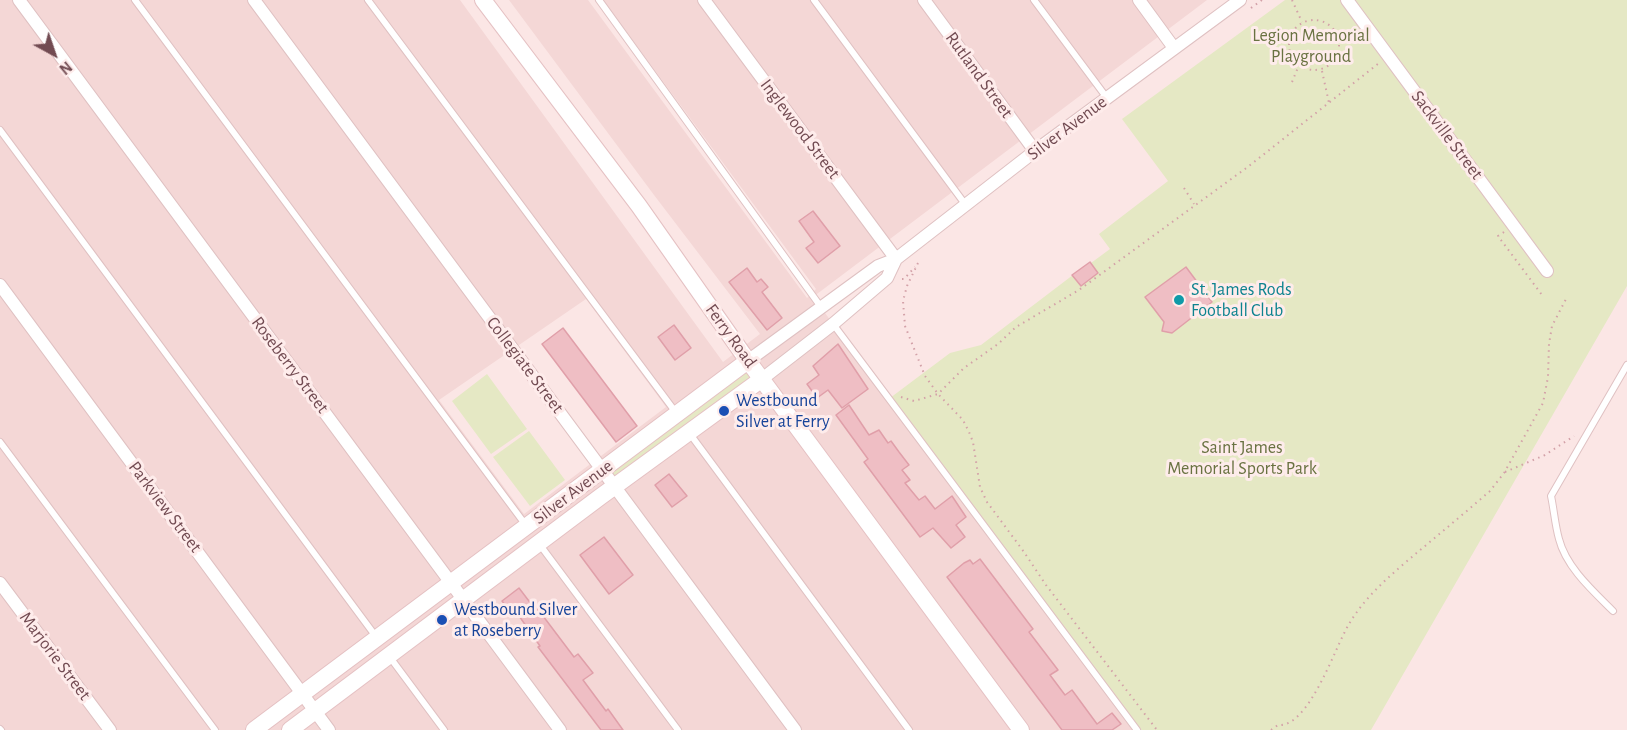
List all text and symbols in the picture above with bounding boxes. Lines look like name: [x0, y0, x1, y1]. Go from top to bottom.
north arrow: [24, 24, 84, 84]
park label: Legion Memorial Playground: [1252, 25, 1370, 68]
street label: Rutland Street: [941, 28, 1017, 122]
text: N: [56, 58, 75, 77]
street label: Inglewood Street: [755, 75, 845, 183]
street label: Sackville Street: [1406, 86, 1488, 184]
street label: Silver Avenue: [1023, 91, 1111, 165]
place label: St. James Rods Football Club: [1191, 279, 1292, 322]
marker: St. James Rods Football Club: [1172, 293, 1186, 307]
street label: Ferry Road: [701, 300, 761, 372]
street label: Roseberry Street: [247, 312, 333, 418]
street label: Collegiate Street: [482, 312, 568, 418]
place label: Westbound Silver at Ferry: [736, 390, 830, 432]
marker: Westbound Silver at Ferry: [717, 404, 731, 418]
park label: Saint James Memorial Sports Park: [1167, 437, 1317, 480]
street label: Silver Avenue: [529, 455, 617, 529]
street label: Parkview Street: [124, 457, 206, 557]
place label: Westbound Silver at Roseberry: [454, 599, 577, 642]
street label: Marjorie Street: [15, 607, 95, 705]
marker: Westbound Silver at Roseberry: [435, 613, 449, 627]

